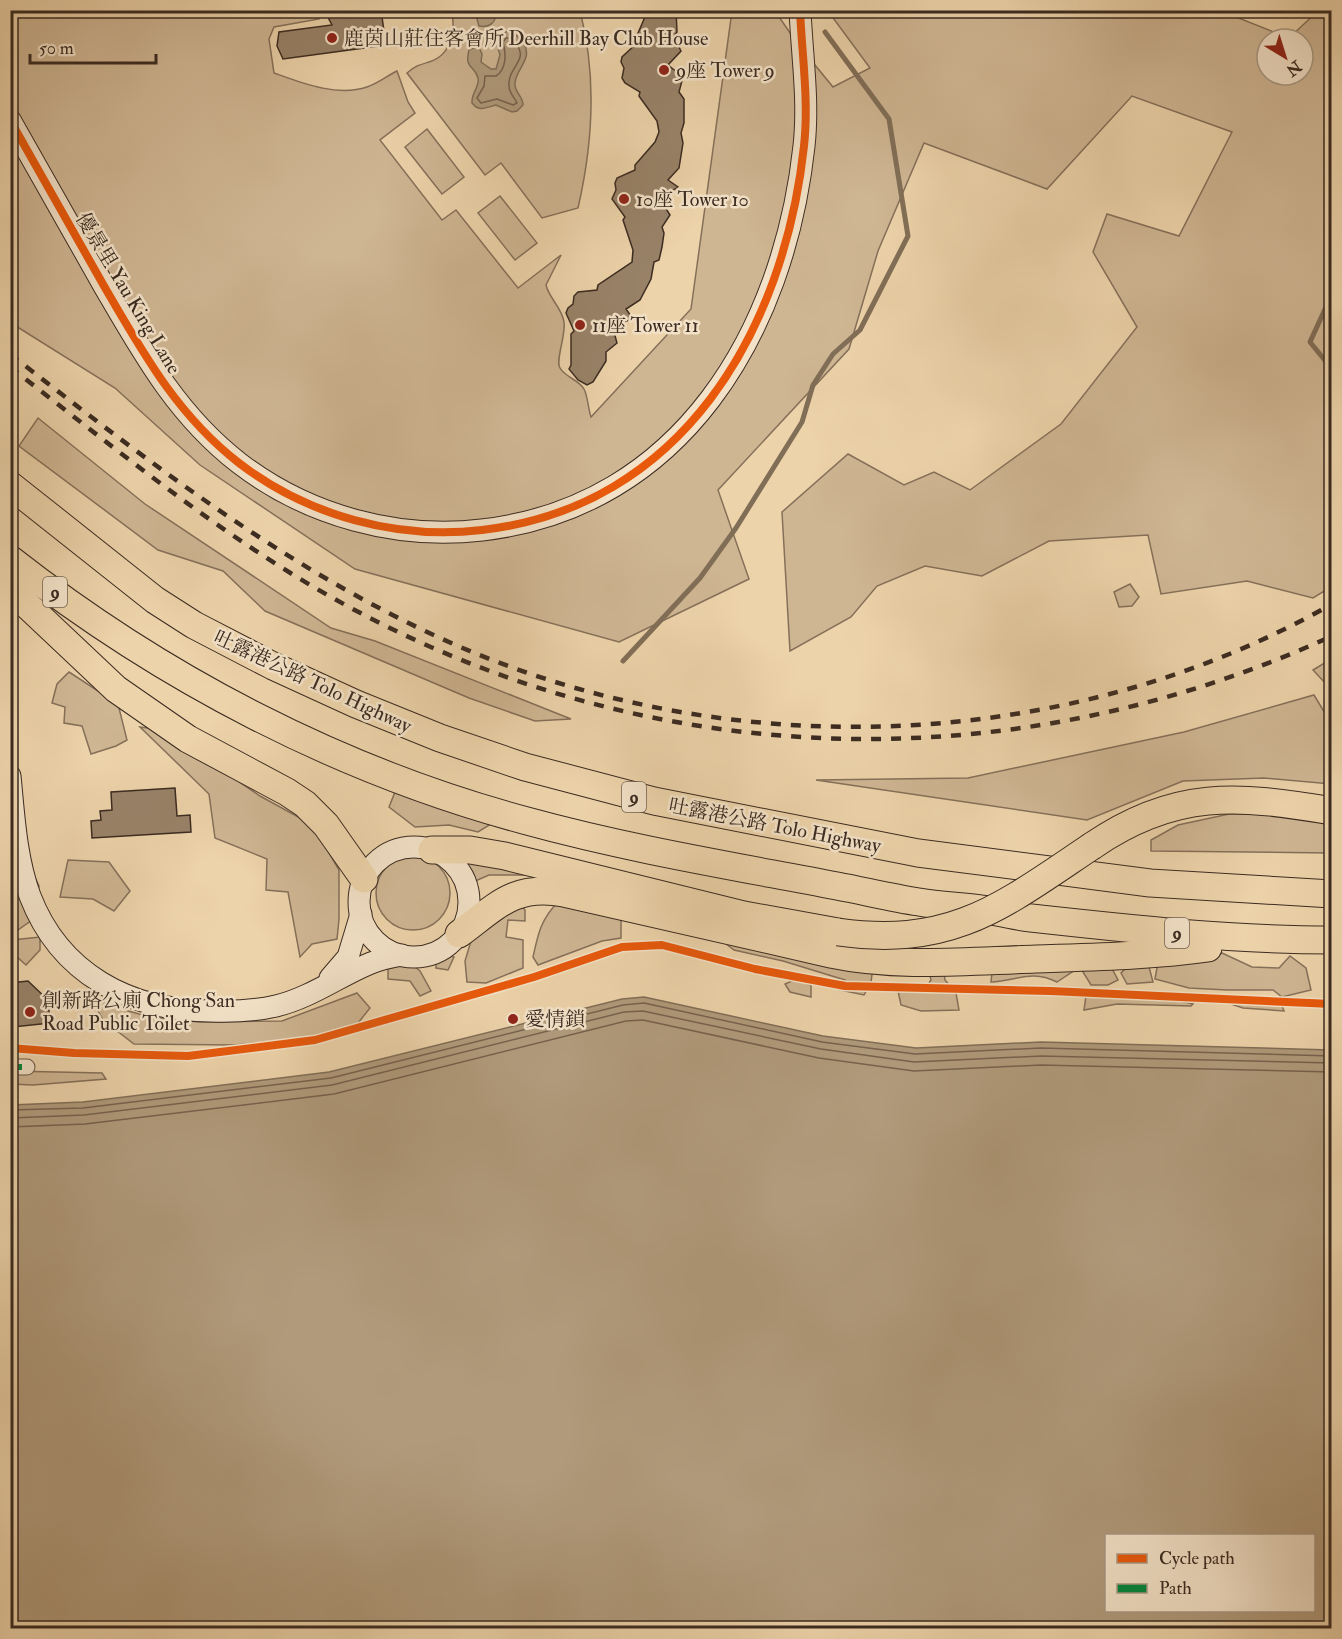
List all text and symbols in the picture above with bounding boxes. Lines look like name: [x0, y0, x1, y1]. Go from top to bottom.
place label: 鹿茵山莊住客會所 Deerhill Bay Club House: [344, 26, 708, 51]
scale bar: [30, 27, 156, 65]
north arrow: [1255, 27, 1315, 87]
marker: 鹿茵山莊住客會所 Deerhill Bay Club House: [325, 31, 339, 45]
text: 50 m: [39, 37, 74, 60]
text: N: [1281, 55, 1306, 81]
place label: 9座 Tower 9: [674, 58, 775, 83]
marker: 9座 Tower 9: [657, 63, 671, 77]
place label: 10座 Tower 10: [636, 187, 749, 212]
marker: 10座 Tower 10: [617, 192, 631, 206]
street label: 優景里 Yau King Lane: [70, 208, 187, 379]
place label: 11座 Tower 11: [592, 313, 699, 338]
marker: 11座 Tower 11: [573, 318, 587, 332]
road number: 9: [43, 577, 67, 607]
street label: 吐露港公路 Tolo Highway: [210, 625, 417, 739]
road number: 9: [622, 782, 646, 812]
street label: 吐露港公路 Tolo Highway: [667, 793, 884, 859]
road number: 9: [1165, 918, 1189, 948]
place label: 創新路公廁 Chong San Road Public Toilet: [42, 988, 235, 1036]
marker: 創新路公廁 Chong San Road Public Toilet: [23, 1005, 37, 1019]
place label: 愛情鎖: [525, 1007, 585, 1032]
marker: 愛情鎖: [506, 1012, 520, 1026]
legend: [1105, 1534, 1315, 1612]
text: Cycle path: [1159, 1547, 1235, 1570]
text: Path: [1159, 1577, 1192, 1600]

